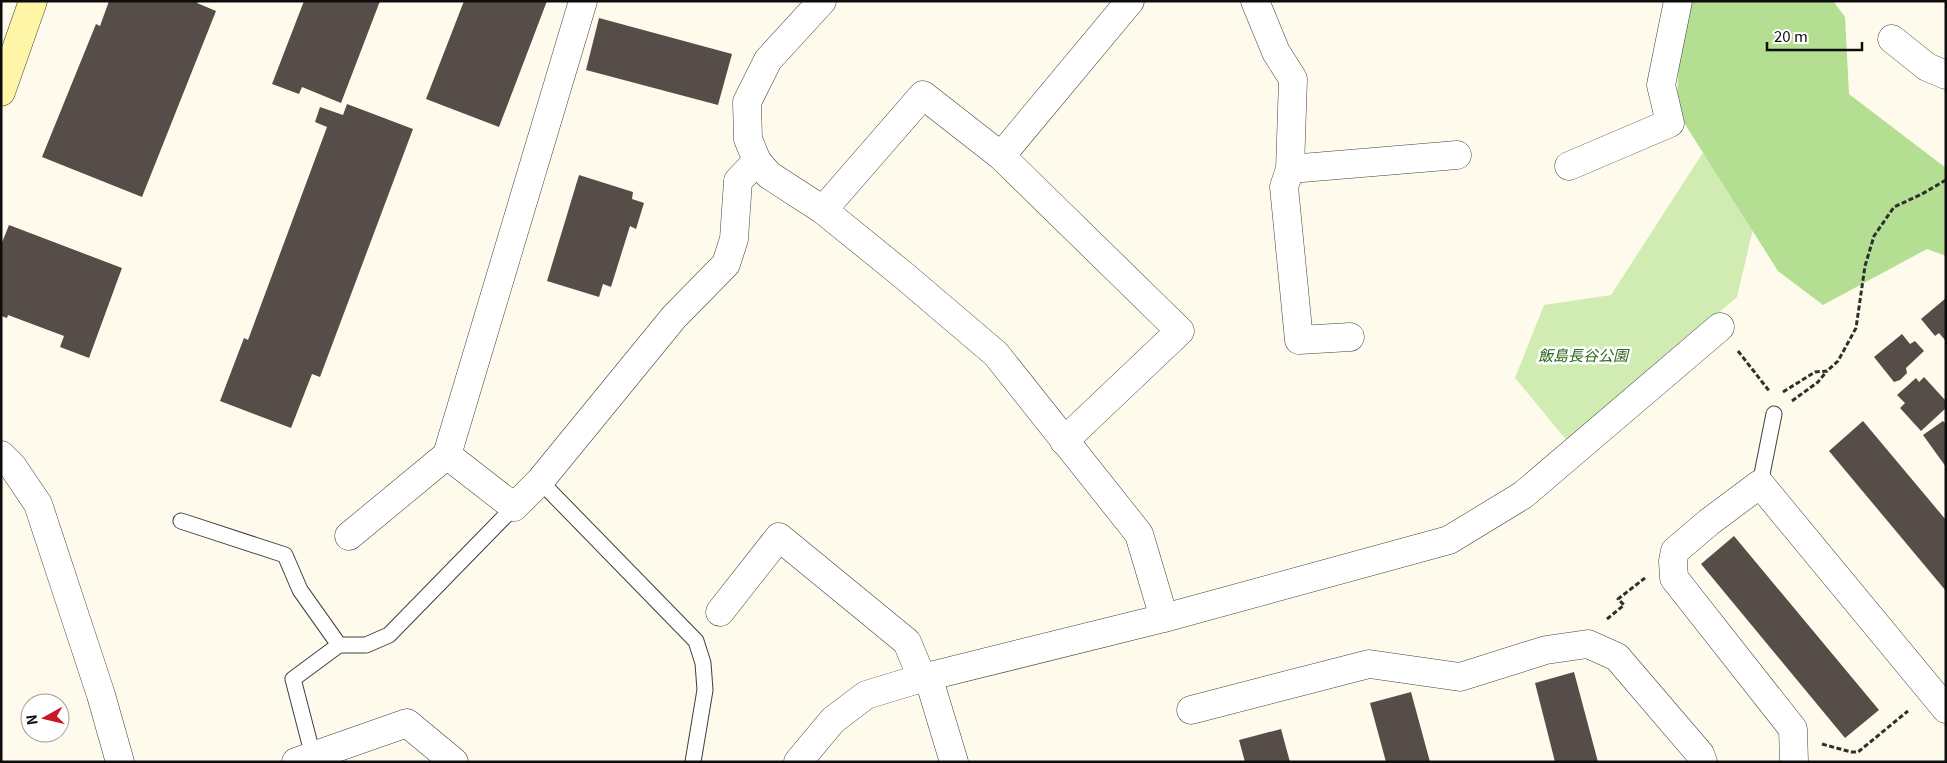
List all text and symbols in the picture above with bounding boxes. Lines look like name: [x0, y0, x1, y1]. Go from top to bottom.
scale bar: [1767, 20, 1862, 52]
text: 20 m: [1774, 25, 1808, 46]
park label: 飯島長谷公園: [1538, 344, 1630, 365]
north arrow: [20, 693, 70, 743]
text: N: [21, 713, 42, 727]

